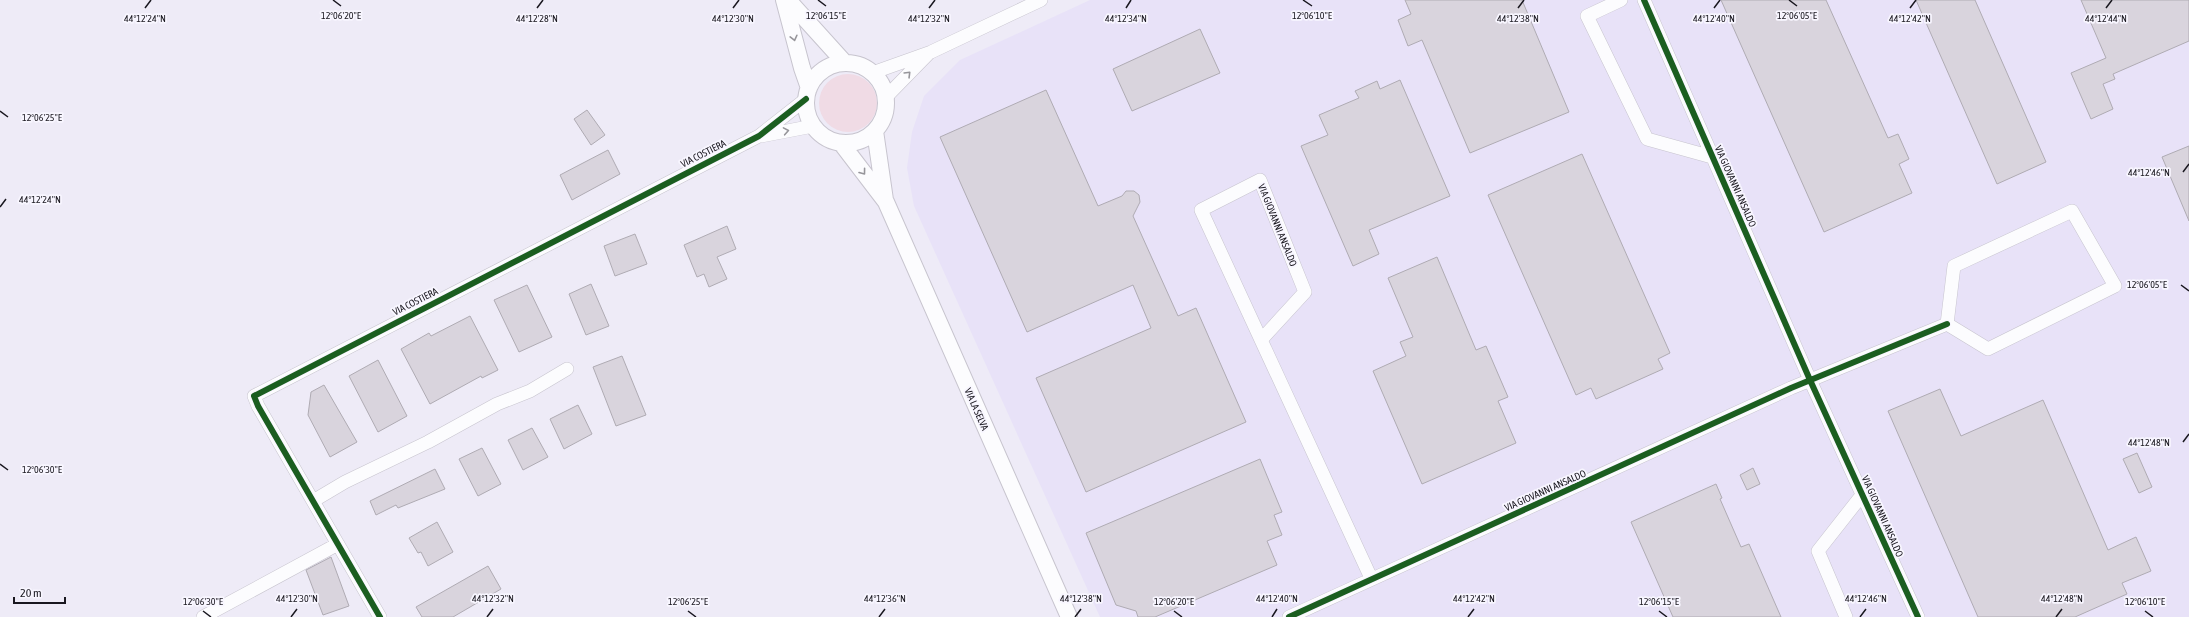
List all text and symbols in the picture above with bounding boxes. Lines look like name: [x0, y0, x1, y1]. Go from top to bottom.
text: 12°06'20"E: [321, 10, 362, 21]
text: 12°06'15"E: [806, 10, 847, 21]
text: 12°06'10"E: [1292, 10, 1333, 21]
text: 12°06'05"E: [1777, 10, 1818, 21]
text: 44°12'24"N: [124, 13, 166, 24]
text: 44°12'28"N: [516, 13, 558, 24]
text: 44°12'30"N: [712, 13, 754, 24]
text: 44°12'32"N: [908, 13, 950, 24]
text: 44°12'34"N: [1105, 13, 1147, 24]
text: 44°12'38"N: [1497, 13, 1539, 24]
text: 44°12'40"N: [1693, 13, 1735, 24]
text: 44°12'42"N: [1889, 13, 1931, 24]
text: 44°12'44"N: [2085, 13, 2127, 24]
one-way arrow: [790, 35, 798, 41]
one-way arrow: [903, 72, 911, 79]
text: 12°06'25"E: [22, 112, 63, 123]
one-way arrow: [783, 127, 789, 136]
street label: VIA COSTIERA: [679, 137, 728, 170]
street label: VIA GIOVANNI ANSALDO: [1713, 144, 1758, 229]
text: 44°12'46"N: [2128, 167, 2170, 178]
one-way arrow: [858, 168, 865, 175]
street label: VIA GIOVANNI ANSALDO: [1256, 182, 1299, 268]
text: 44°12'24"N: [19, 194, 61, 205]
text: 12°06'05"E: [2127, 279, 2168, 290]
street label: VIA COSTIERA: [391, 285, 440, 318]
street label: VIA LA SELVA: [962, 386, 991, 432]
text: 44°12'48"N: [2128, 437, 2170, 448]
text: 12°06'30"E: [22, 464, 63, 475]
street label: VIA GIOVANNI ANSALDO: [1503, 468, 1588, 513]
street label: VIA GIOVANNI ANSALDO: [1860, 474, 1905, 559]
scale bar: [14, 579, 65, 605]
text: 20 m: [20, 586, 42, 600]
text: 44°12'30"N: [276, 593, 318, 604]
text: 44°12'32"N: [472, 593, 514, 604]
text: 44°12'36"N: [864, 593, 906, 604]
text: 44°12'38"N: [1060, 593, 1102, 604]
text: 44°12'40"N: [1256, 593, 1298, 604]
text: 44°12'42"N: [1453, 593, 1495, 604]
text: 44°12'46"N: [1845, 593, 1887, 604]
text: 44°12'48"N: [2041, 593, 2083, 604]
text: 12°06'30"E: [183, 596, 224, 607]
text: 12°06'25"E: [668, 596, 709, 607]
text: 12°06'20"E: [1154, 596, 1195, 607]
text: 12°06'15"E: [1639, 596, 1680, 607]
text: 12°06'10"E: [2125, 596, 2166, 607]

